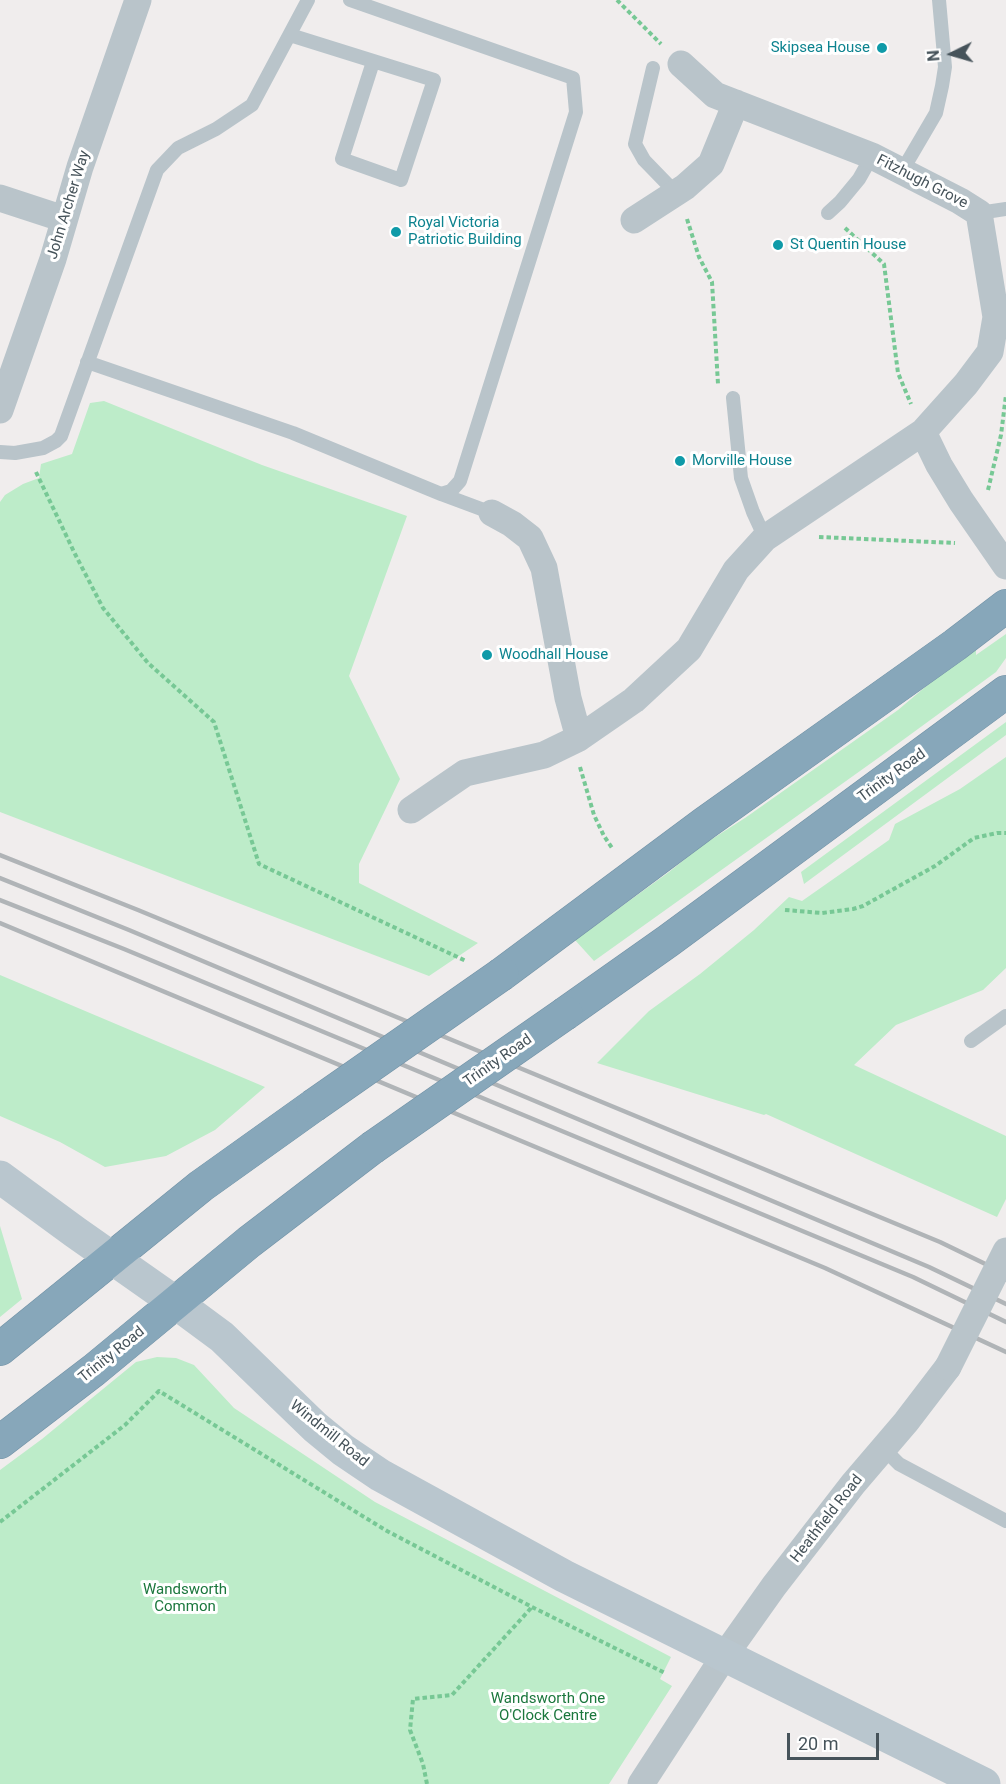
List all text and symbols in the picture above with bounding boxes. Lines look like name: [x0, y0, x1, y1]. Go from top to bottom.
north arrow: [922, 24, 982, 84]
place label: Skipsea House: [771, 39, 870, 57]
marker: Skipsea House: [875, 41, 889, 55]
text: N: [924, 49, 944, 62]
street label: John Archer Way: [44, 148, 94, 262]
street label: Fitzhugh Grove: [873, 151, 971, 213]
place label: Royal Victoria Patriotic Building: [408, 214, 522, 249]
marker: Royal Victoria Patriotic Building: [389, 225, 403, 239]
place label: St Quentin House: [790, 236, 906, 254]
marker: St Quentin House: [771, 238, 785, 252]
place label: Morville House: [692, 452, 792, 470]
marker: Morville House: [673, 454, 687, 468]
place label: Woodhall House: [499, 646, 608, 664]
marker: Woodhall House: [480, 648, 494, 662]
street label: Trinity Road: [855, 745, 929, 807]
street label: Trinity Road: [460, 1031, 536, 1091]
street label: Trinity Road: [76, 1323, 148, 1387]
street label: Windmill Road: [286, 1397, 372, 1471]
street label: Heathfield Road: [787, 1471, 867, 1567]
park label: Wandsworth Common: [143, 1581, 227, 1616]
park label: Wandsworth One O'Clock Centre: [491, 1690, 605, 1725]
scale bar: [790, 1721, 882, 1759]
text: 20 m: [798, 1733, 838, 1754]

